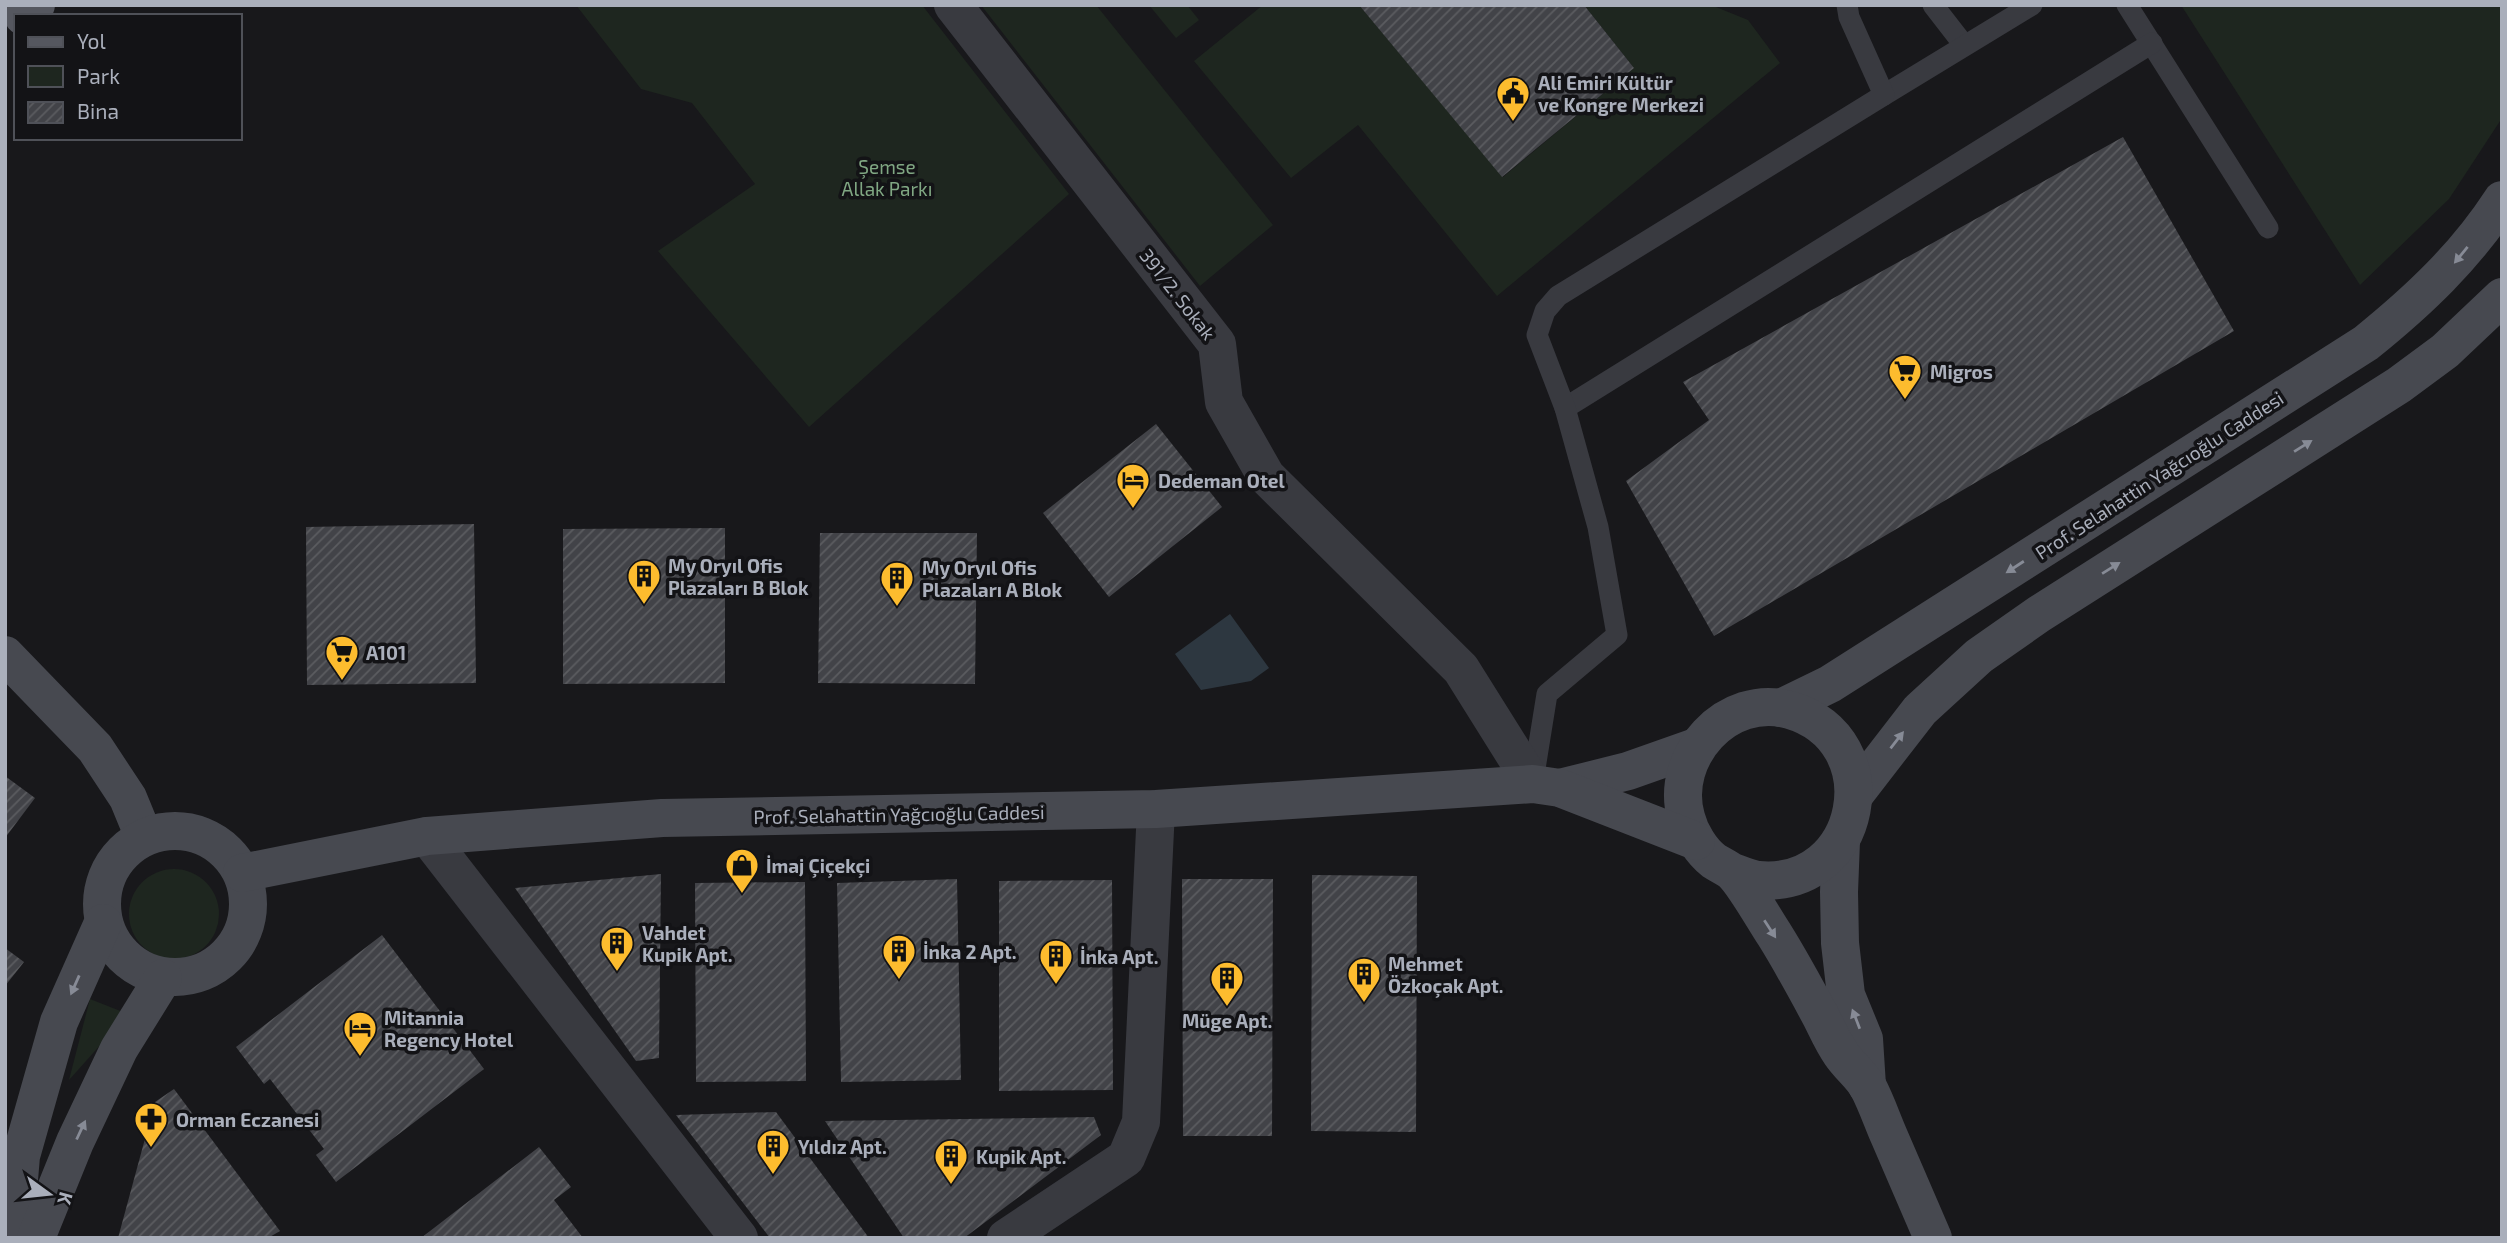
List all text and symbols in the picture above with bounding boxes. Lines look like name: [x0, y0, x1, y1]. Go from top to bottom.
legend: [14, 14, 242, 140]
text: Yol: [77, 28, 106, 53]
text: Park: [77, 63, 120, 88]
place label: Ali Emiri Kültür ve Kongre Merkezi: [1538, 71, 1704, 116]
public building icon: Ali Emiri Kültür ve Kongre Merkezi: [1494, 74, 1532, 123]
text: Bina: [77, 98, 119, 123]
park label: Şemse Allak Parkı: [842, 155, 932, 200]
street label: 391/2. Sokak: [1135, 244, 1221, 344]
one-way arrow: [2454, 247, 2469, 264]
supermarket icon: Migros: [1886, 352, 1924, 401]
place label: Migros: [1930, 360, 1993, 383]
street label: Prof. Selahattin Yağcıoğlu Caddesi: [2031, 386, 2287, 564]
one-way arrow: [2294, 440, 2313, 453]
hotel icon: Dedeman Otel: [1114, 461, 1152, 510]
place label: Dedeman Otel: [1158, 469, 1285, 492]
place label: My Oryıl Ofis Plazaları B Blok: [668, 554, 809, 599]
place label: My Oryıl Ofis Plazaları A Blok: [922, 556, 1062, 601]
building icon: My Oryıl Ofis Plazaları B Blok: [625, 557, 663, 606]
building icon: My Oryıl Ofis Plazaları A Blok: [878, 559, 916, 608]
one-way arrow: [2005, 560, 2025, 573]
one-way arrow: [2102, 562, 2121, 575]
supermarket icon: A101: [323, 633, 361, 682]
place label: A101: [366, 641, 406, 664]
one-way arrow: [1889, 731, 1904, 749]
street label: Prof. Selahattin Yağcıoğlu Caddesi: [753, 800, 1045, 828]
shop icon: İmaj Çiçekçi: [723, 846, 761, 895]
place label: İmaj Çiçekçi: [766, 854, 870, 878]
one-way arrow: [1764, 919, 1777, 939]
place label: Vahdet Kupik Apt.: [642, 921, 732, 966]
building icon: Vahdet Kupik Apt.: [598, 924, 636, 973]
building icon: İnka 2 Apt.: [880, 932, 918, 981]
building icon: İnka Apt.: [1037, 937, 1075, 986]
place label: İnka 2 Apt.: [923, 940, 1016, 963]
place label: İnka Apt.: [1080, 945, 1158, 968]
place label: Mehmet Özkoçak Apt.: [1388, 952, 1503, 998]
building icon: Mehmet Özkoçak Apt.: [1345, 955, 1383, 1004]
building icon: Müge Apt.: [1208, 959, 1246, 1008]
one-way arrow: [69, 975, 81, 995]
place label: Mitannia Regency Hotel: [384, 1006, 514, 1052]
hotel icon: Mitannia Regency Hotel: [341, 1009, 379, 1058]
place label: Müge Apt.: [1182, 1009, 1272, 1032]
one-way arrow: [1850, 1009, 1861, 1030]
pharmacy icon: Orman Eczanesi: [132, 1100, 170, 1149]
place label: Orman Eczanesi: [176, 1108, 319, 1131]
one-way arrow: [75, 1119, 86, 1140]
building icon: Yıldız Apt.: [754, 1127, 792, 1176]
place label: Yıldız Apt.: [798, 1135, 887, 1158]
building icon: Kupik Apt.: [932, 1137, 970, 1186]
place label: Kupik Apt.: [976, 1145, 1066, 1168]
north arrow: [14, 1159, 84, 1229]
text: K: [53, 1190, 79, 1207]

